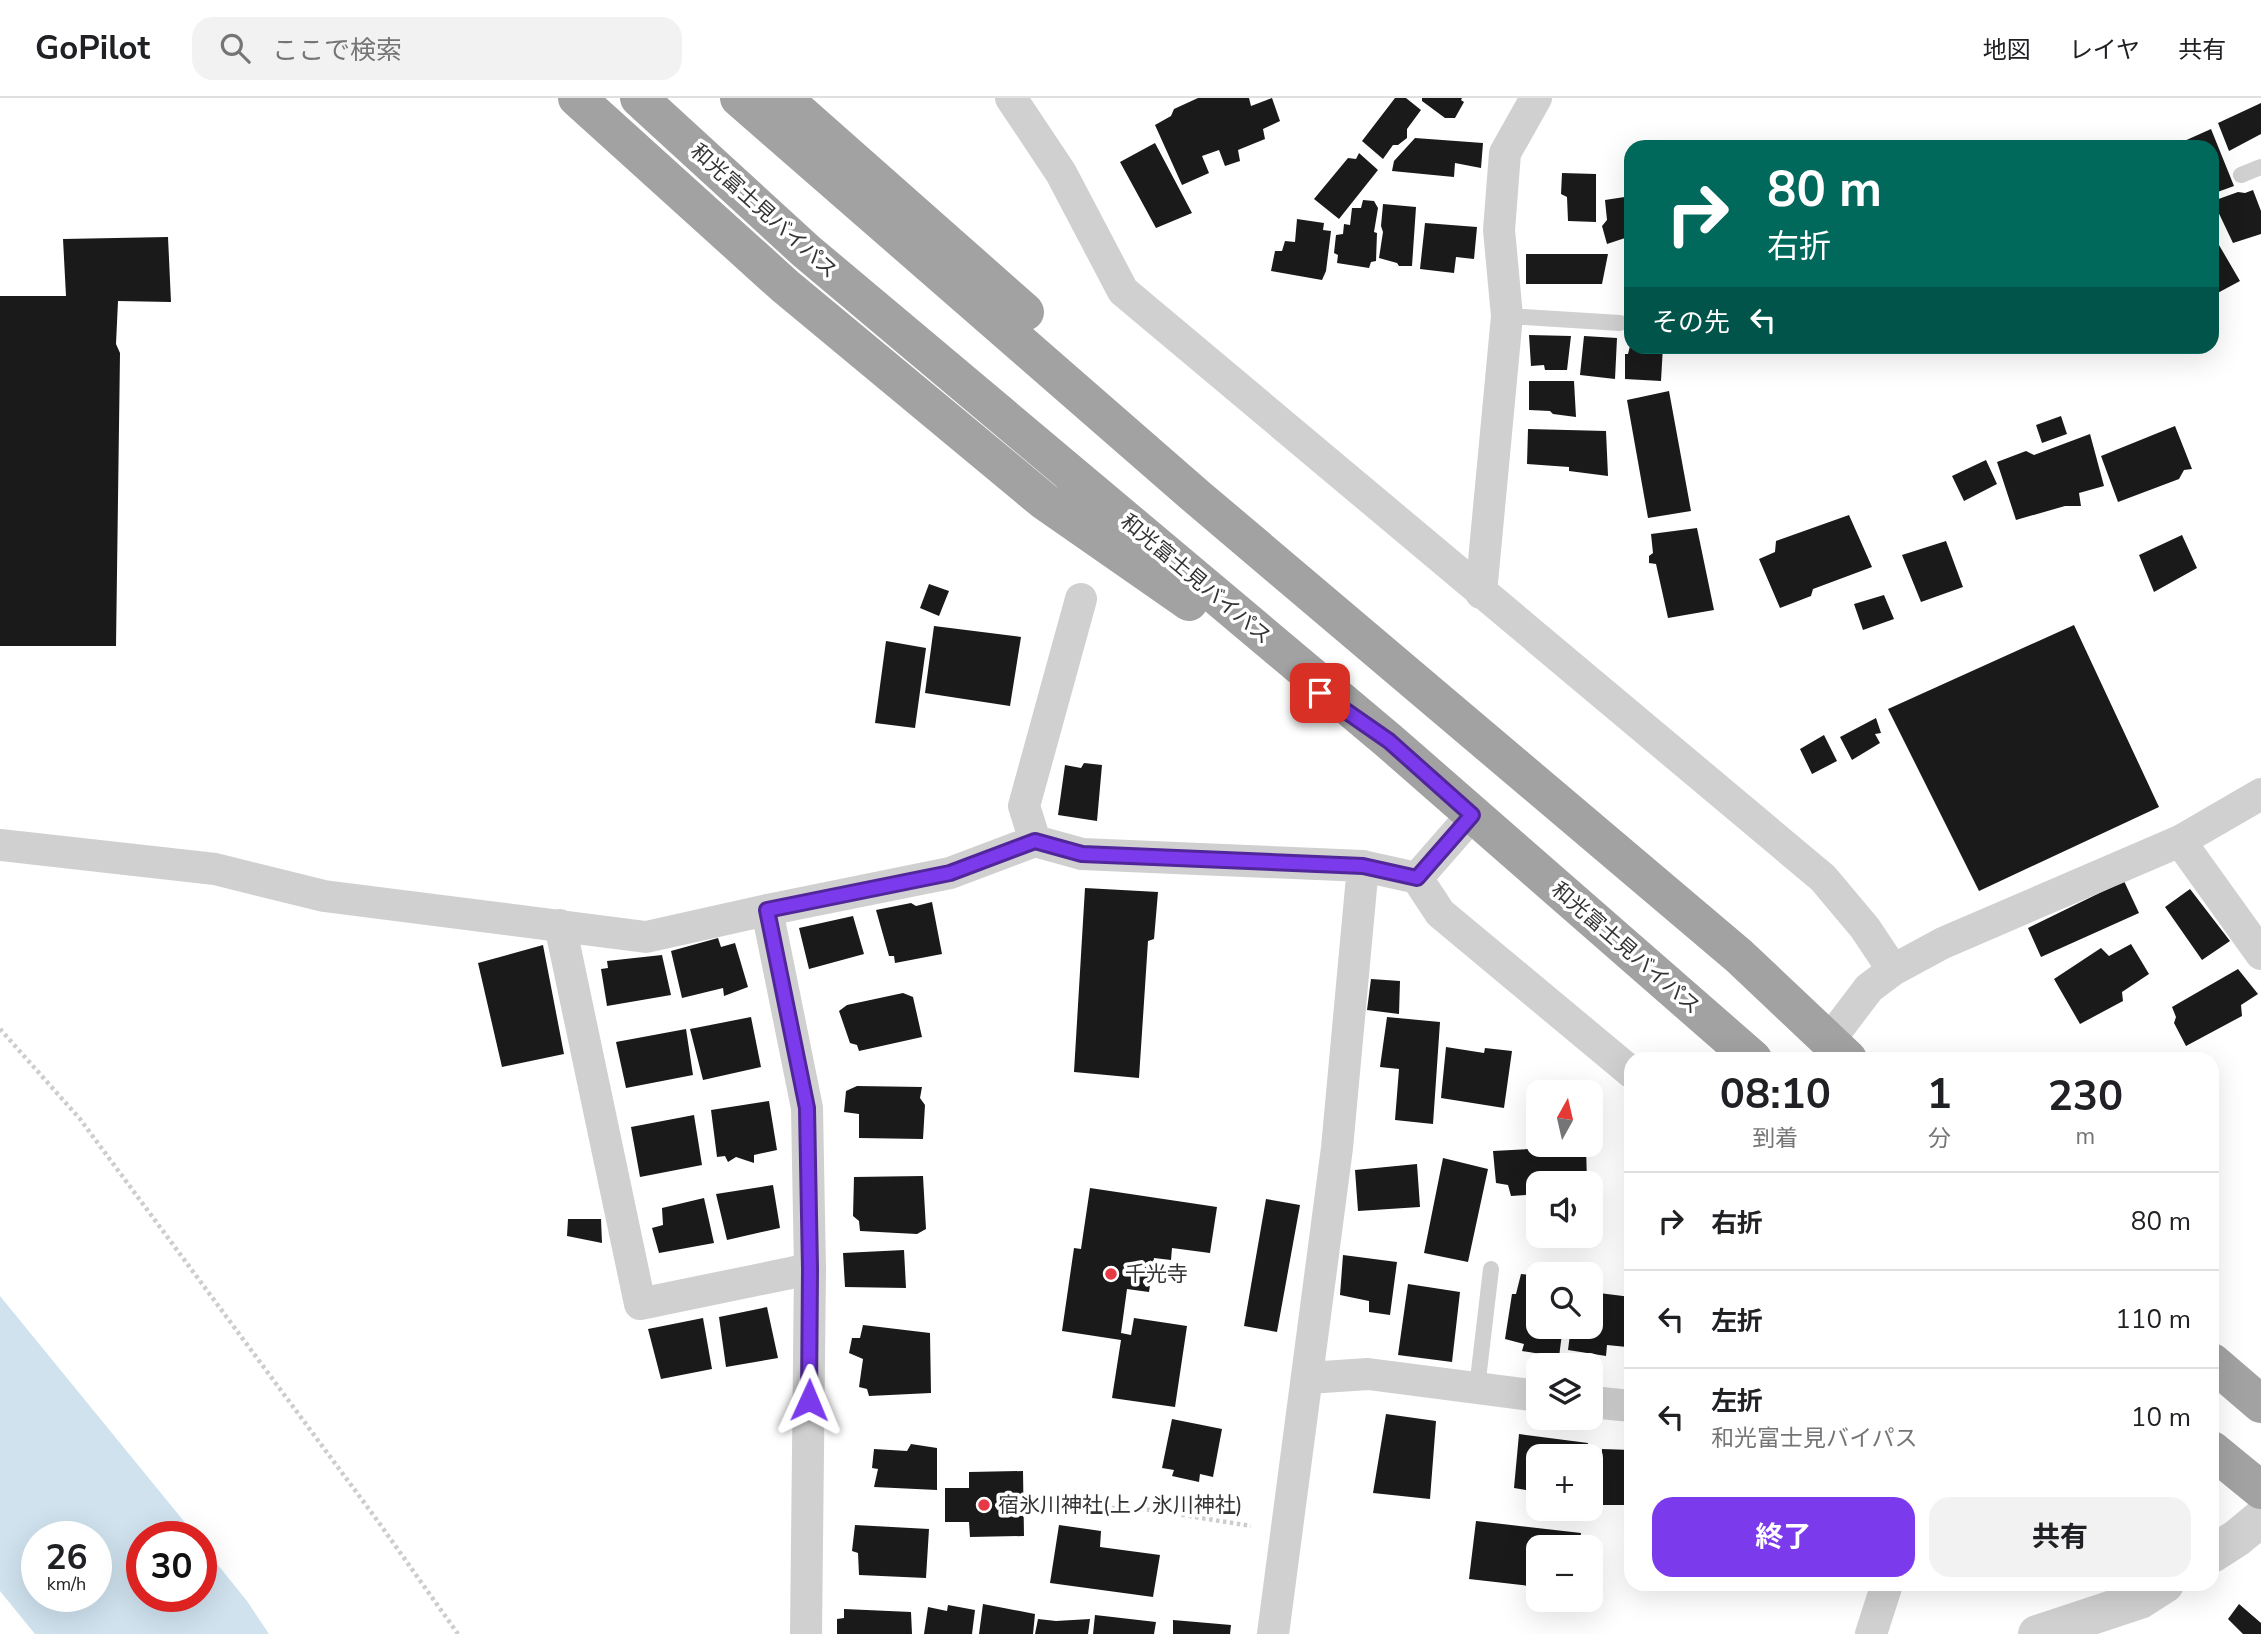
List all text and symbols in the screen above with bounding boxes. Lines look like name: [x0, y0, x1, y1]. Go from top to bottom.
search box: [192, 17, 682, 80]
text: GoPilot: [35, 26, 150, 71]
icon: search: [216, 29, 254, 67]
text: ここで検索: [272, 33, 402, 68]
text: 地図: [1983, 34, 2031, 66]
text: レイヤ: [2069, 34, 2140, 66]
text: 共有: [2178, 34, 2226, 66]
street label: 和光富士見バイパス: [685, 137, 843, 285]
text: 80 m: [1767, 156, 1882, 223]
icon: right: [1652, 168, 1743, 259]
text: 右折: [1767, 225, 1831, 268]
icon: left: [1744, 301, 1782, 339]
text: その先: [1652, 305, 1730, 340]
street label: 和光富士見バイパス: [1115, 508, 1277, 650]
pin: [1290, 663, 1350, 723]
icon: arrive: [1301, 674, 1339, 712]
street label: 和光富士見バイパス: [1546, 876, 1706, 1020]
text: 08:10: [1720, 1066, 1831, 1123]
text: 1: [1927, 1066, 1952, 1123]
text: 230: [2048, 1068, 2123, 1125]
north arrow: [1526, 1080, 1603, 1157]
map controls: [1526, 1080, 1603, 1612]
text: m: [2076, 1121, 2095, 1152]
text: 到着: [1752, 1123, 1798, 1154]
text: 分: [1928, 1123, 1951, 1154]
button: sound: [1526, 1171, 1603, 1248]
icon: right: [1652, 1202, 1690, 1240]
text: 80 m: [2131, 1204, 2191, 1239]
text: 右折: [1711, 1206, 1763, 1241]
place label: 千光寺: [1125, 1260, 1188, 1288]
button: search: [1526, 1262, 1603, 1339]
marker: 千光寺: [1103, 1266, 1119, 1282]
icon: left: [1652, 1300, 1690, 1338]
text: 110 m: [2115, 1302, 2191, 1337]
text: 左折: [1711, 1304, 1763, 1339]
button: layers: [1526, 1353, 1603, 1430]
position arrow: [772, 1363, 846, 1437]
text: 左折: [1711, 1384, 1763, 1419]
icon: left: [1652, 1398, 1690, 1436]
text: 10 m: [2131, 1400, 2191, 1435]
text: 和光富士見バイパス: [1711, 1423, 1918, 1454]
button: +: [1526, 1444, 1603, 1521]
place label: 宿氷川神社(上ノ氷川神社): [998, 1491, 1242, 1519]
marker: 宿氷川神社(上ノ氷川神社): [976, 1497, 992, 1513]
button: 終了: [1652, 1497, 1915, 1577]
button: 共有: [1929, 1497, 2191, 1577]
speed limit sign: 30: [126, 1521, 217, 1612]
text: 26: [45, 1534, 88, 1581]
button: −: [1526, 1535, 1603, 1612]
text: km/h: [47, 1572, 86, 1596]

